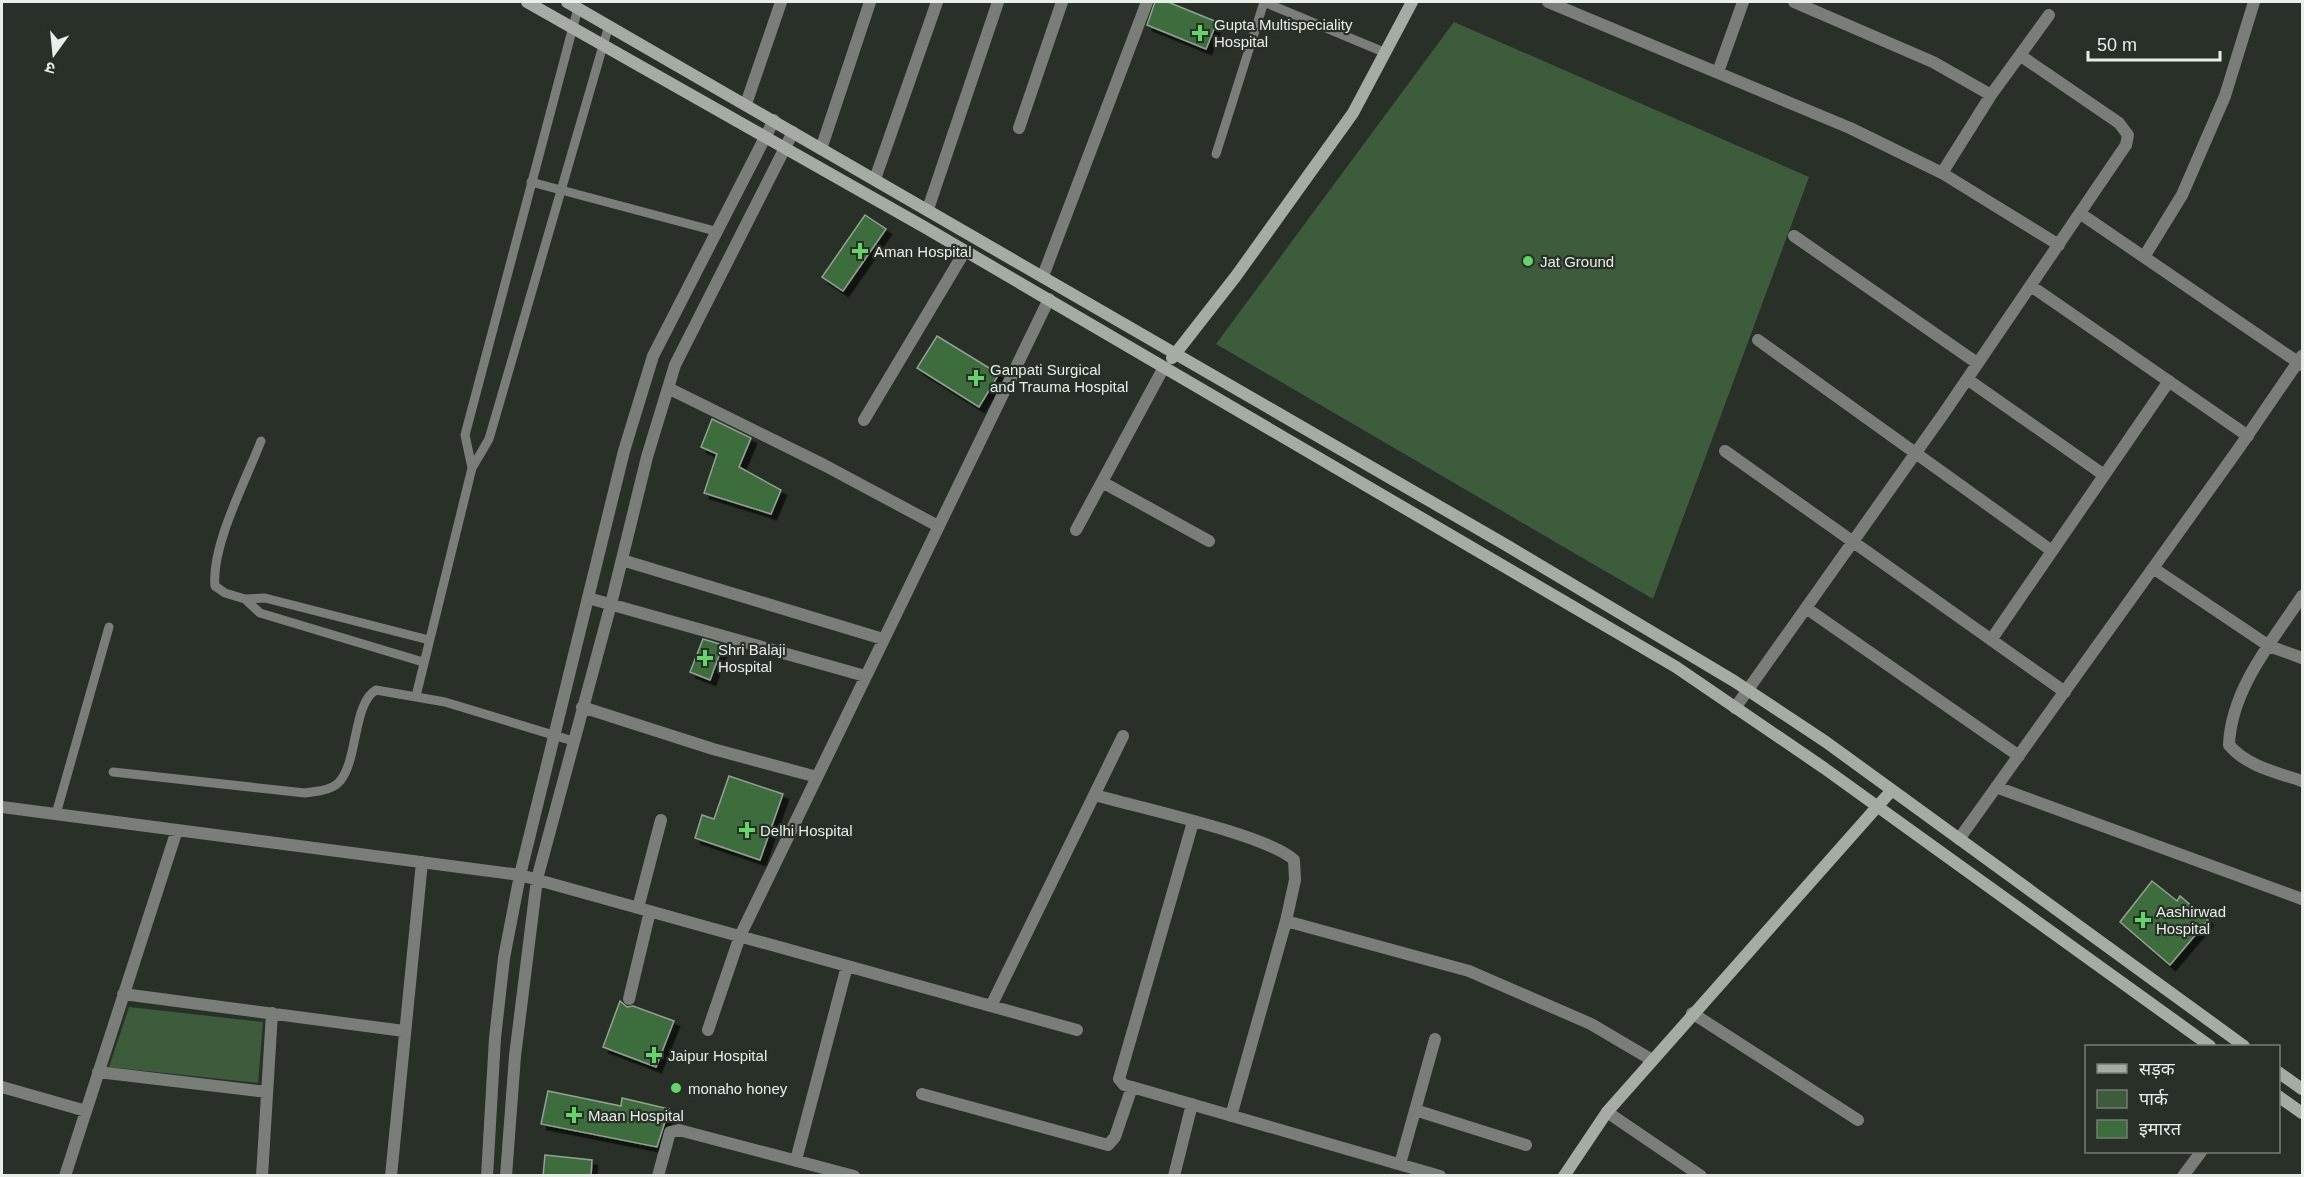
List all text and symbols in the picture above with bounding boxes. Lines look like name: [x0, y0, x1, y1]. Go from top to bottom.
place label: Gupta Multispeciality Hospital: [1214, 16, 1353, 50]
north arrow: [24, 24, 84, 84]
marker: Gupta Multispeciality Hospital: [1191, 24, 1209, 42]
scale bar: [2088, 24, 2220, 62]
text: 50 m: [2097, 35, 2137, 55]
text: उ: [43, 58, 57, 77]
marker: Aman Hospital: [851, 242, 869, 260]
place label: Aman Hospital: [874, 243, 972, 260]
place label: Jat Ground: [1540, 253, 1614, 270]
marker: Jat Ground: [1521, 254, 1535, 268]
place label: Ganpati Surgical and Trauma Hospital: [990, 361, 1128, 395]
marker: Ganpati Surgical and Trauma Hospital: [967, 369, 985, 387]
place label: Shri Balaji Hospital: [718, 641, 786, 675]
marker: Shri Balaji Hospital: [696, 649, 714, 667]
marker: Delhi Hospital: [738, 821, 756, 839]
place label: Delhi Hospital: [760, 822, 853, 839]
place label: Aashirwad Hospital: [2156, 903, 2226, 937]
marker: Aashirwad Hospital: [2134, 911, 2152, 929]
legend: [2085, 1045, 2280, 1153]
marker: Jaipur Hospital: [645, 1046, 663, 1064]
place label: Jaipur Hospital: [668, 1047, 767, 1064]
text: सड़क: [2139, 1059, 2176, 1079]
place label: monaho honey: [688, 1080, 788, 1097]
marker: monaho honey: [669, 1081, 683, 1095]
text: पार्क: [2139, 1088, 2169, 1109]
marker: Maan Hospital: [565, 1106, 583, 1124]
place label: Maan Hospital: [588, 1107, 684, 1124]
text: इमारत: [2139, 1119, 2182, 1139]

